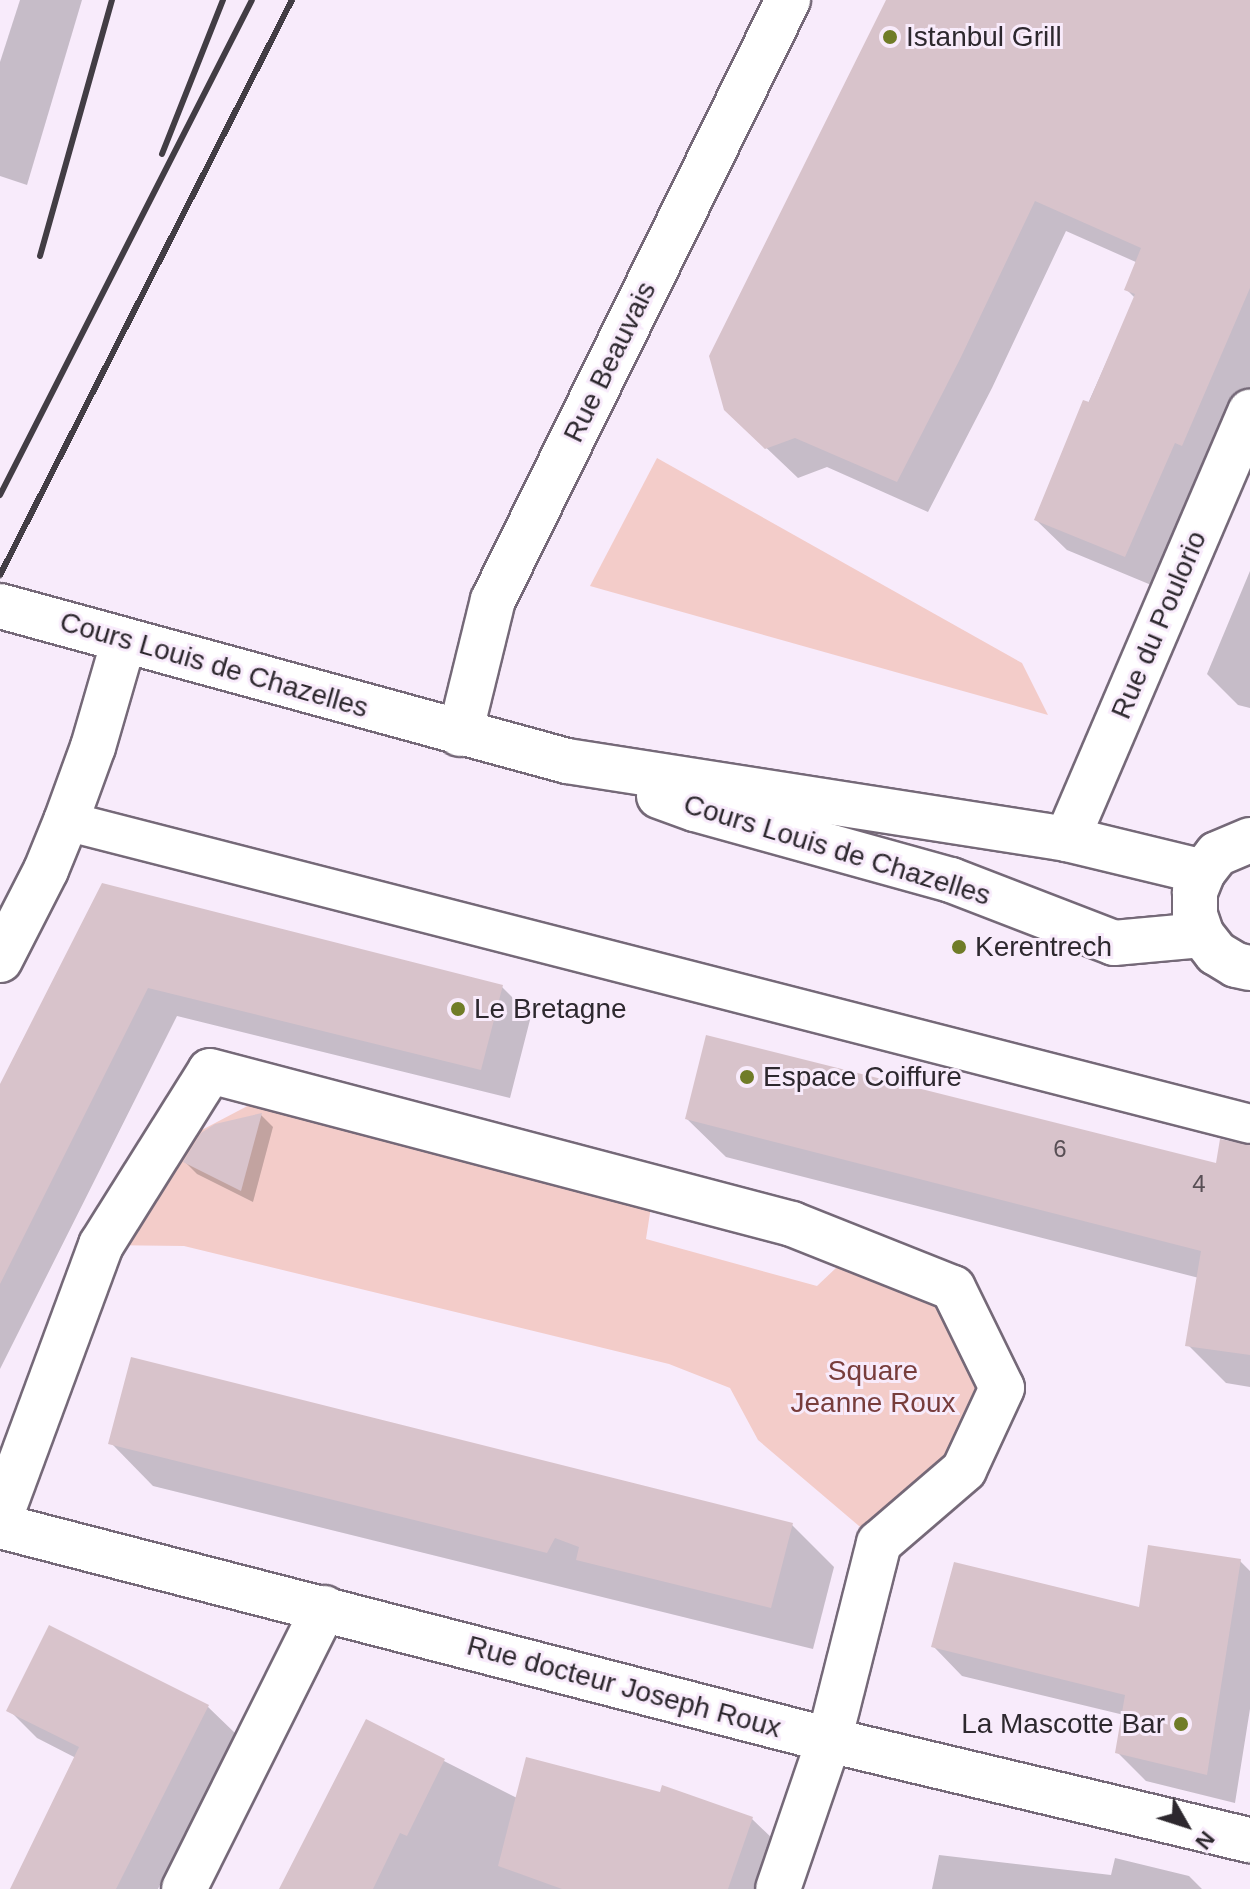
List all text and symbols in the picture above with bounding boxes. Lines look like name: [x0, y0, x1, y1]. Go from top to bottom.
place label: Istanbul Grill: [906, 20, 1062, 54]
marker: Istanbul Grill: [881, 28, 899, 46]
street label: Rue Beauvais: [557, 276, 663, 448]
street label: Rue du Poulorio: [1104, 526, 1214, 724]
street label: Cours Louis de Chazelles: [56, 605, 372, 725]
street label: Cours Louis de Chazelles: [680, 787, 994, 913]
place label: Kerentrech: [975, 930, 1112, 964]
marker: Kerentrech: [950, 938, 968, 956]
place label: Le Bretagne: [474, 992, 627, 1026]
marker: Le Bretagne: [449, 1000, 467, 1018]
place label: Espace Coiffure: [763, 1060, 962, 1094]
marker: Espace Coiffure: [738, 1068, 756, 1086]
house number: 6: [1053, 1135, 1067, 1163]
house number: 4: [1192, 1170, 1206, 1198]
park label: Square Jeanne Roux: [790, 1354, 956, 1420]
street label: Rue docteur Joseph Roux: [463, 1629, 785, 1745]
place label: La Mascotte Bar: [961, 1707, 1165, 1741]
marker: La Mascotte Bar: [1172, 1715, 1190, 1733]
north arrow: [1146, 1785, 1226, 1865]
text: N: [1190, 1826, 1220, 1854]

